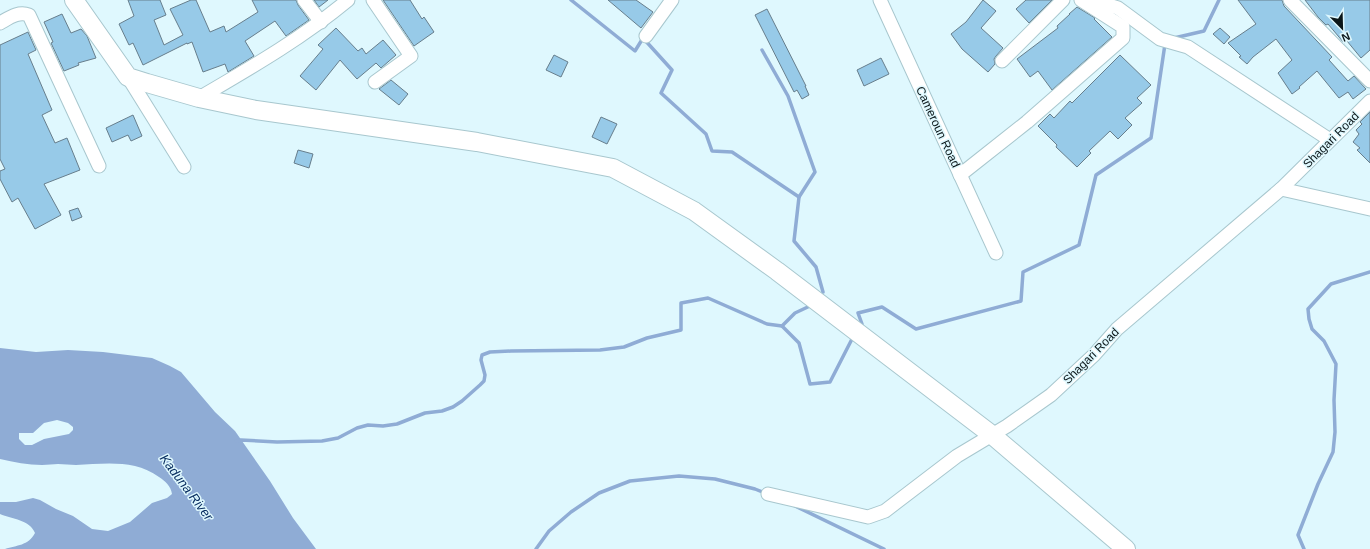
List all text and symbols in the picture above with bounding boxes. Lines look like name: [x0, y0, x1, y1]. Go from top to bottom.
north arrow: [1322, 8, 1362, 48]
text: N: [1340, 30, 1352, 44]
street label: Cameroun Road: [913, 84, 963, 170]
street label: Shagari Road: [1300, 109, 1362, 171]
street label: Shagari Road: [1060, 325, 1122, 387]
water label: Kaduna River: [157, 451, 217, 524]

